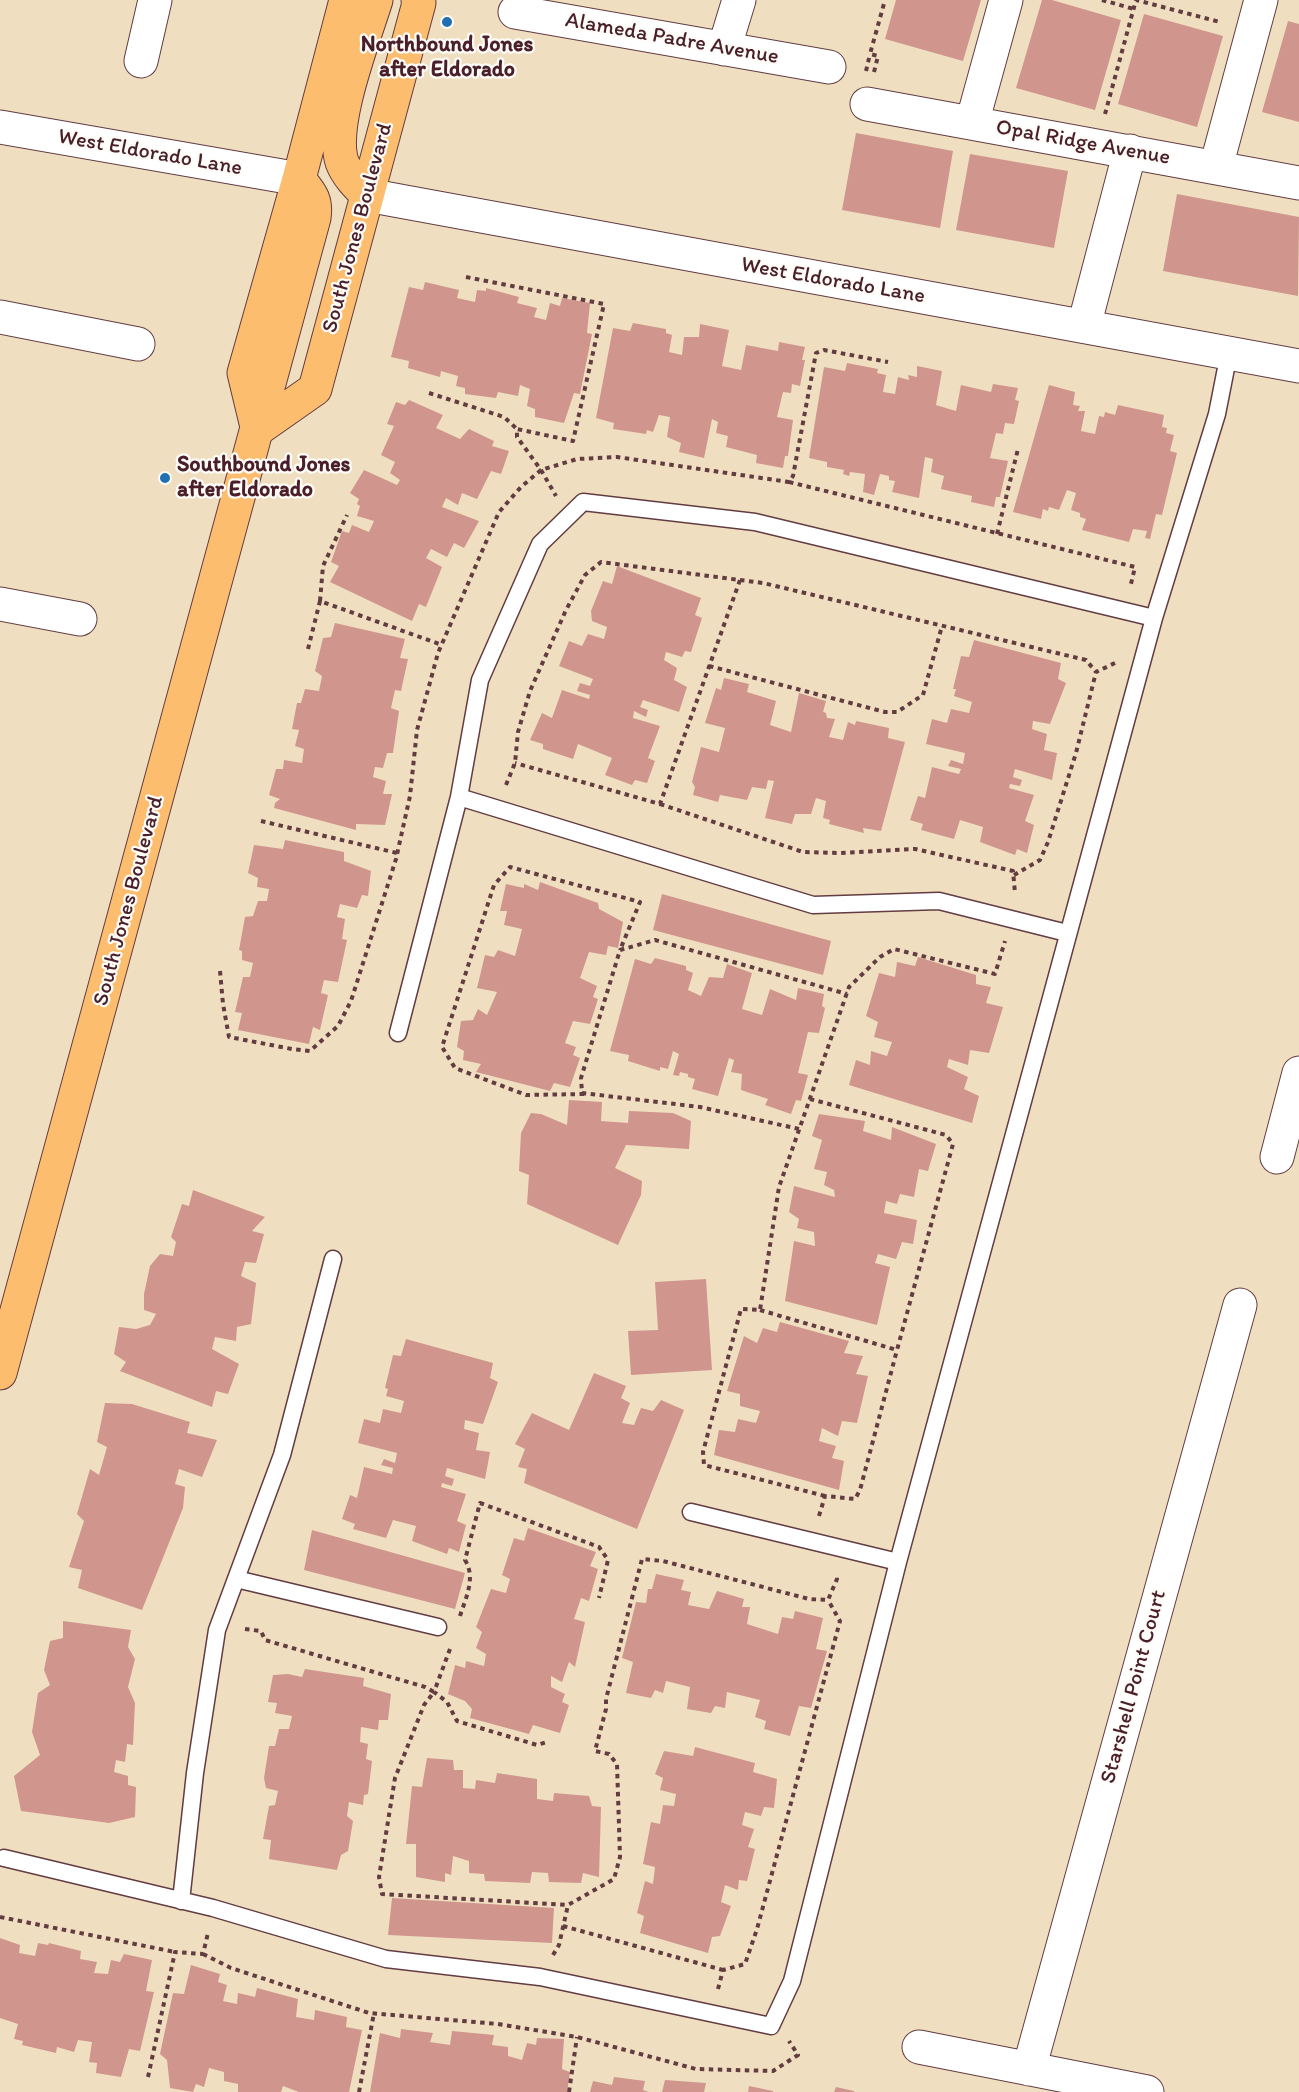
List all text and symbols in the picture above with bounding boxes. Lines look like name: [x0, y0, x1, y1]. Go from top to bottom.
street label: Alameda Padre Avenue: [563, 7, 781, 71]
marker: Northbound Jones after Eldorado: [440, 15, 454, 29]
place label: Northbound Jones after Eldorado: [361, 32, 533, 84]
street label: Opal Ridge Avenue: [994, 115, 1172, 171]
street label: South Jones Boulevard: [317, 120, 399, 336]
street label: West Eldorado Lane: [56, 124, 244, 182]
street label: West Eldorado Lane: [739, 252, 927, 310]
place label: Southbound Jones after Eldorado: [177, 452, 350, 504]
marker: Southbound Jones after Eldorado: [158, 471, 172, 485]
street label: South Jones Boulevard: [88, 793, 170, 1009]
street label: Starshell Point Court: [1096, 1588, 1172, 1786]

